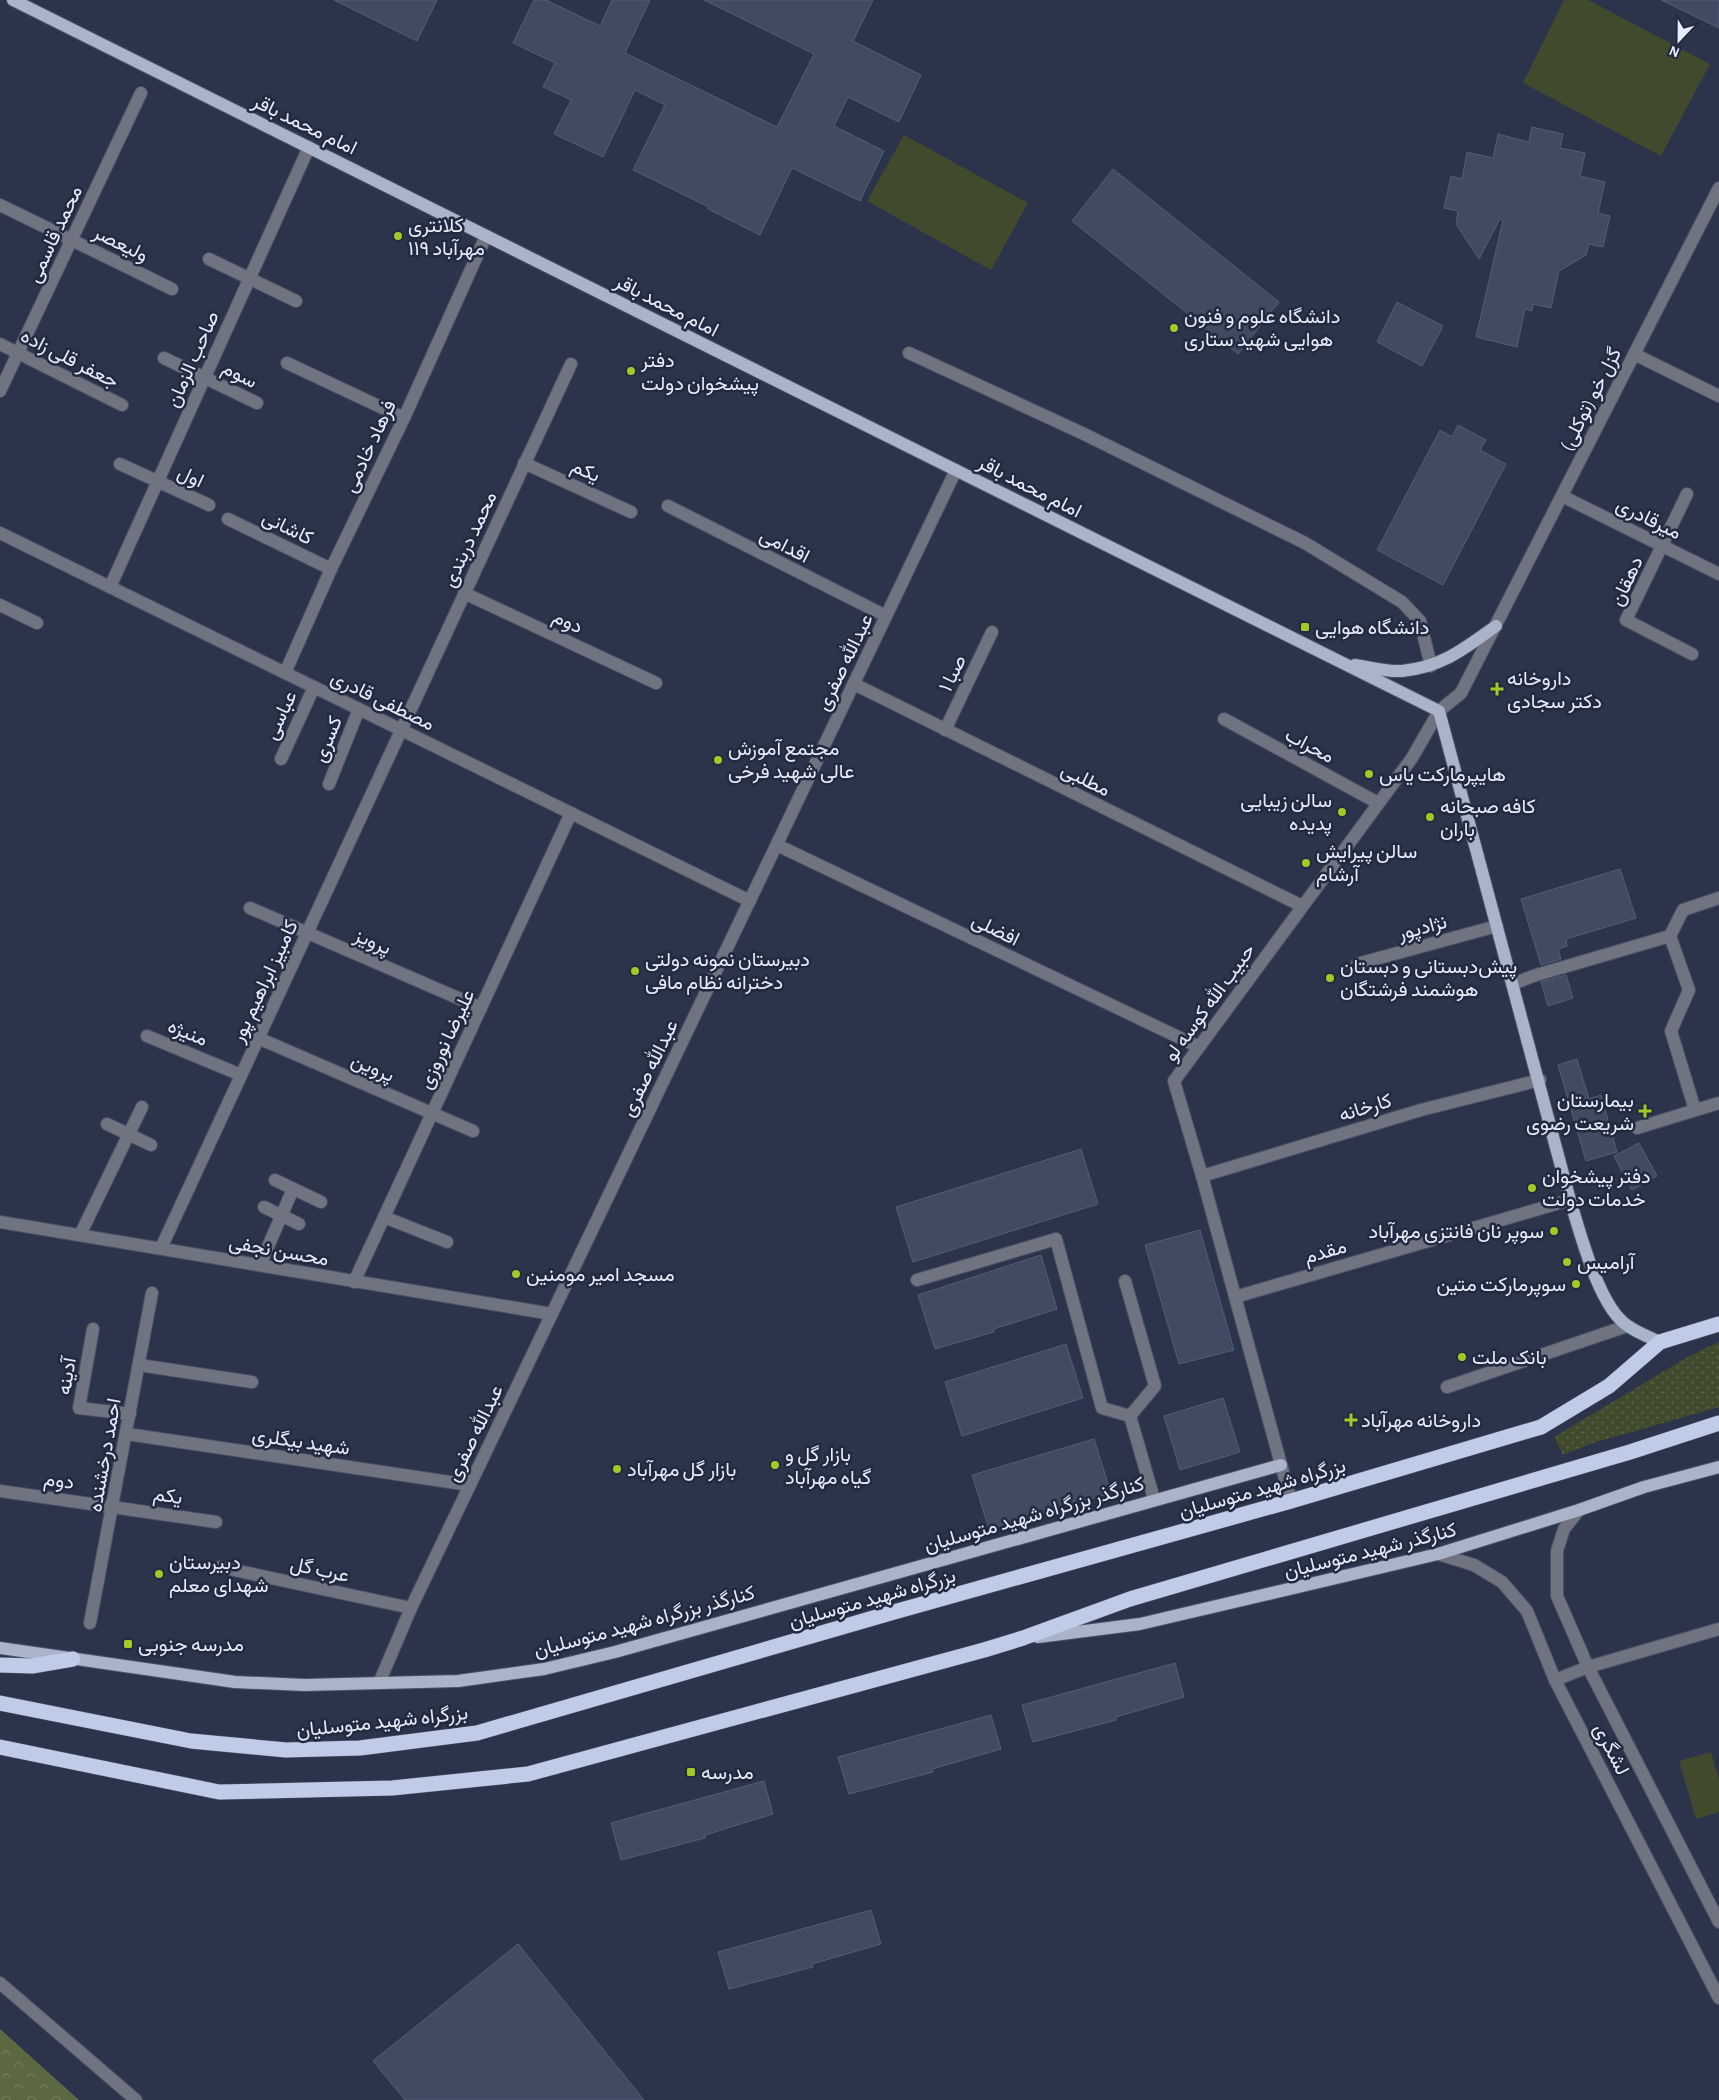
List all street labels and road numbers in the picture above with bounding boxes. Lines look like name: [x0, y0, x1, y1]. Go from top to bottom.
street label: امام محمد باقر: [247, 91, 360, 161]
street label: محمد قاسمی: [24, 183, 87, 286]
street label: ولیعصر: [88, 222, 151, 267]
street label: امام محمد باقر: [610, 271, 722, 342]
street label: صاحب الزمان: [163, 308, 225, 411]
street label: جعفر قلی زاده: [17, 326, 122, 394]
street label: گزل خو (توکلی): [1556, 345, 1627, 455]
street label: سوم: [218, 358, 260, 394]
street label: فرهاد خادمی: [340, 397, 402, 497]
street label: امام محمد باقر: [973, 452, 1085, 523]
street label: یکم: [567, 456, 603, 488]
street label: اول: [174, 462, 207, 493]
street label: محمد دربندی: [439, 489, 503, 591]
street label: میرقادری: [1612, 495, 1684, 545]
street label: کاشانی: [259, 507, 316, 550]
street label: اقدامی: [756, 525, 813, 568]
street label: دهقان: [1607, 554, 1647, 609]
street label: دوم: [549, 606, 586, 639]
street label: عبدالله صفری: [810, 610, 879, 715]
street label: صبا ۱: [936, 652, 971, 695]
street label: مصطفی قادری: [327, 667, 438, 736]
street label: عباسی: [261, 688, 302, 743]
street label: کسری: [310, 713, 348, 766]
street label: محراب: [1281, 725, 1338, 769]
street label: مطلبی: [1057, 759, 1113, 801]
street label: افضلی: [968, 910, 1023, 951]
street label: نژادپور: [1395, 912, 1450, 947]
street label: کامبیز ابراهیم پور: [227, 917, 305, 1048]
street label: پرویز: [349, 925, 394, 961]
street label: حبیب الله کوسه لو: [1158, 938, 1261, 1066]
street label: علیرضا نوروزی: [415, 987, 480, 1093]
street label: منیژه: [164, 1016, 210, 1052]
street label: عبدالله صفری: [615, 1016, 684, 1121]
street label: پروین: [347, 1050, 397, 1089]
street label: کارخانه: [1336, 1090, 1395, 1127]
street label: محسن نجفی: [227, 1232, 330, 1271]
street label: مقدم: [1302, 1236, 1349, 1269]
street label: آدینه: [53, 1354, 81, 1397]
street label: عبدالله صفری: [440, 1381, 509, 1486]
street label: احمد درخشنده: [85, 1397, 127, 1514]
street label: شهید بیگلری: [250, 1425, 351, 1461]
street label: بزرگراه شهید متوسلیان: [1177, 1456, 1349, 1524]
street label: دوم: [42, 1469, 75, 1495]
street label: کنارگذر بزرگراه شهید متوسلیان: [922, 1474, 1147, 1558]
street label: یکم: [152, 1484, 184, 1510]
street label: کنارگذر شهید متوسلیان: [1282, 1520, 1459, 1584]
street label: عرب گل: [288, 1554, 351, 1588]
street label: بزرگراه شهید متوسلیان: [787, 1566, 959, 1634]
street label: کنارگذر بزرگراه شهید متوسلیان: [532, 1583, 758, 1663]
street label: بزرگراه شهید متوسلیان: [295, 1703, 469, 1743]
street label: لشگری: [1588, 1721, 1632, 1779]

